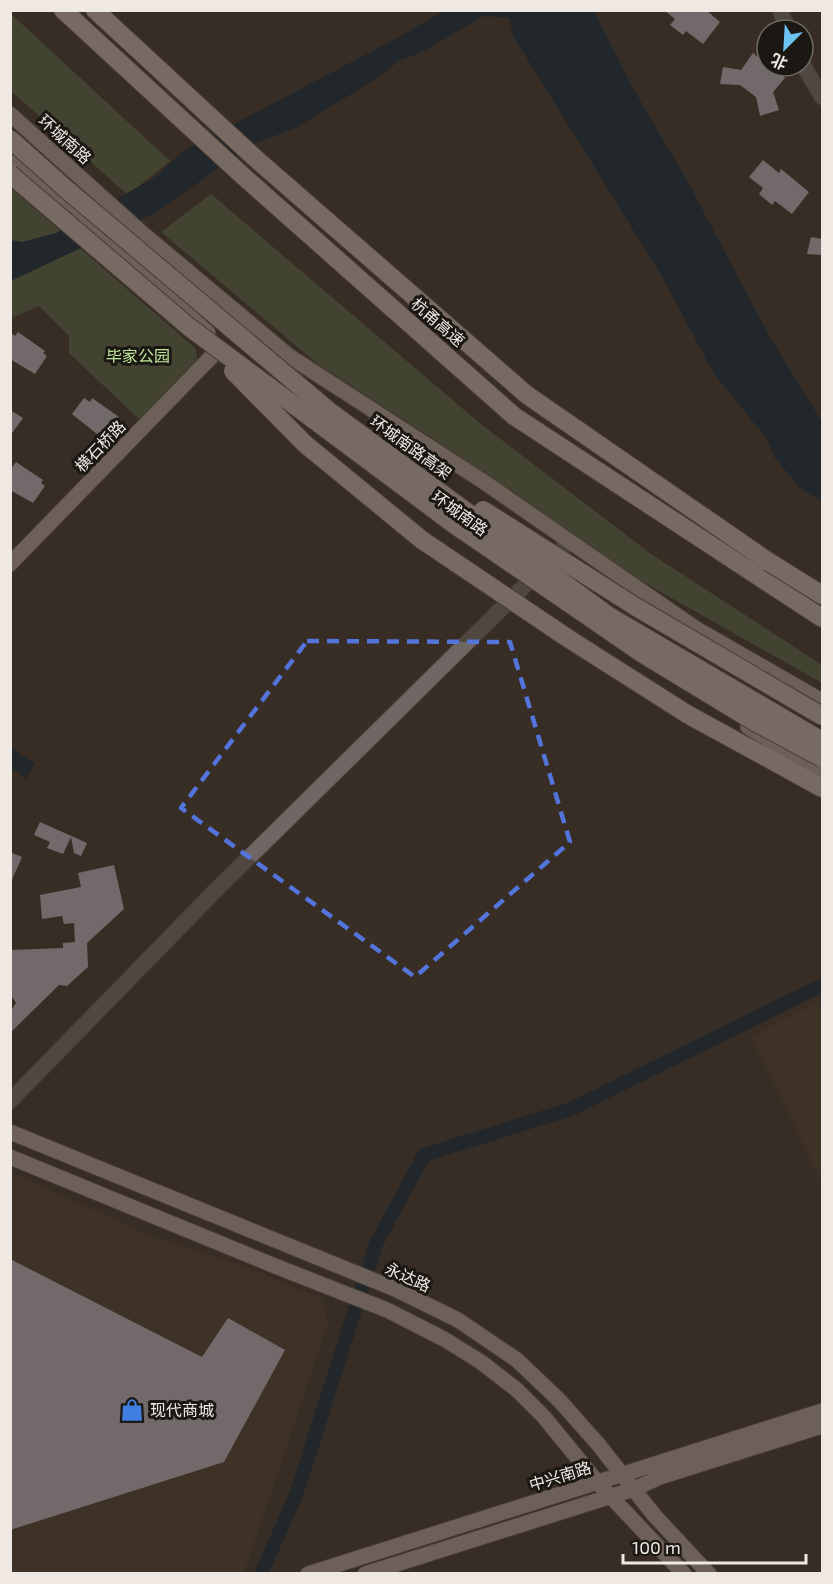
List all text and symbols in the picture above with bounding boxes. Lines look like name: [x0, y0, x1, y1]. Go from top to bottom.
north arrow: [755, 18, 815, 78]
text: 北: [768, 50, 790, 74]
street label: 环城南路: [35, 110, 95, 167]
street label: 杭甬高速: [408, 293, 469, 350]
park label: 毕家公园: [106, 346, 170, 365]
street label: 环城南路高架: [367, 411, 456, 482]
street label: 横石桥路: [71, 416, 129, 475]
street label: 环城南路: [429, 486, 492, 539]
street label: 永达路: [382, 1258, 434, 1295]
shop icon: 现代商城: [119, 1397, 145, 1423]
place label: 现代商城: [150, 1400, 214, 1419]
street label: 中兴南路: [526, 1457, 593, 1494]
scale bar: [623, 1527, 806, 1565]
text: 100 m: [632, 1536, 681, 1558]

